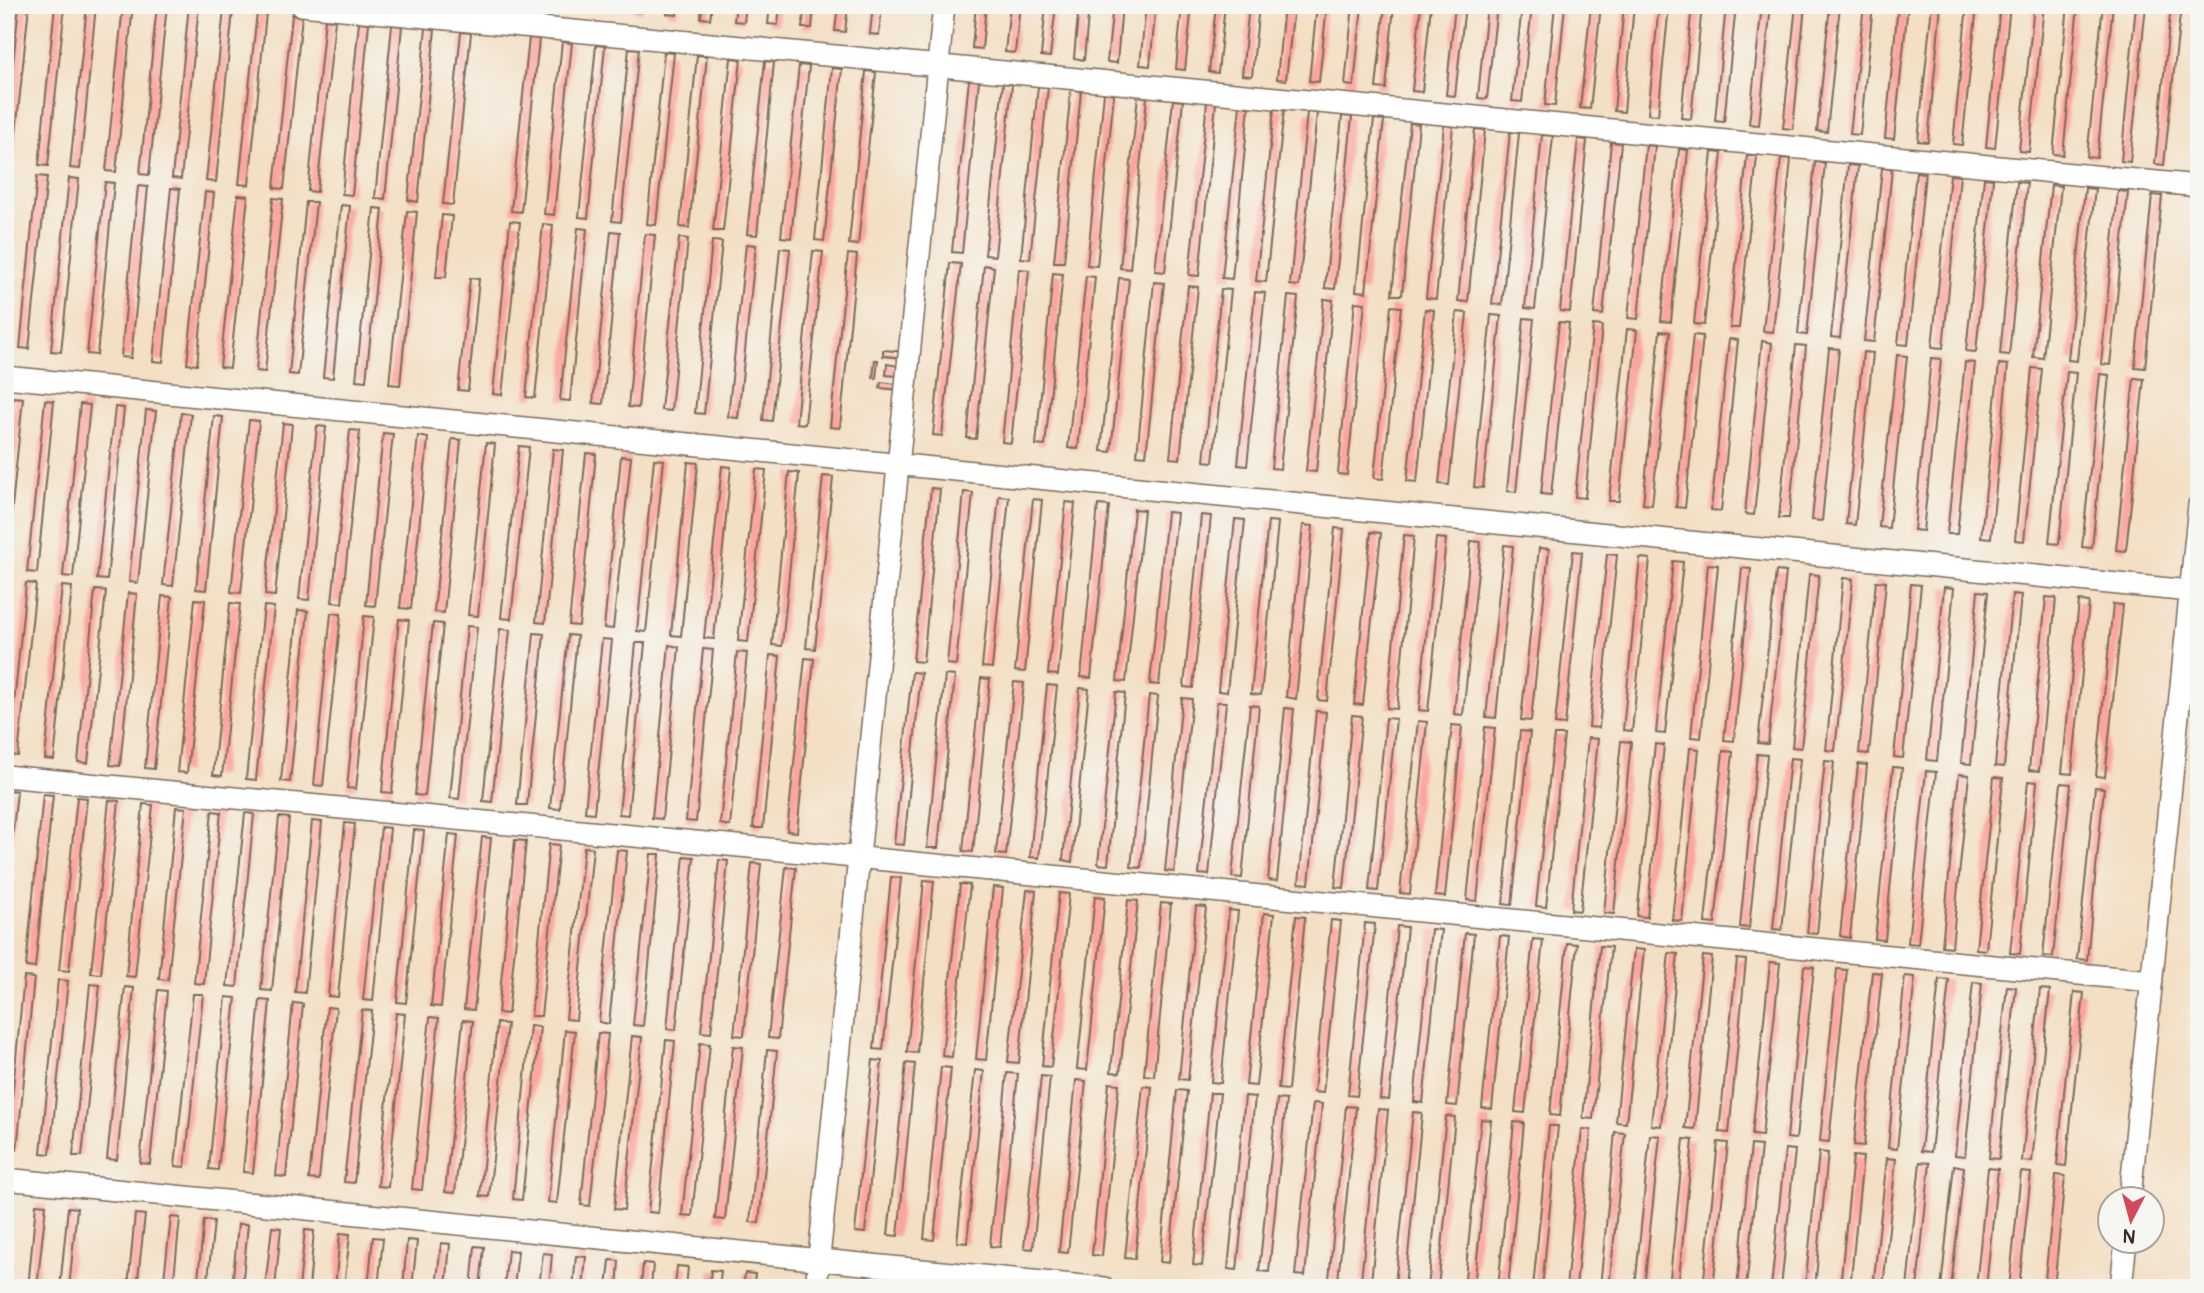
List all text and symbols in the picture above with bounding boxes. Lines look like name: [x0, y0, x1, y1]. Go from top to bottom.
north arrow: [2096, 1184, 2166, 1254]
text: N: [2122, 1223, 2137, 1249]

